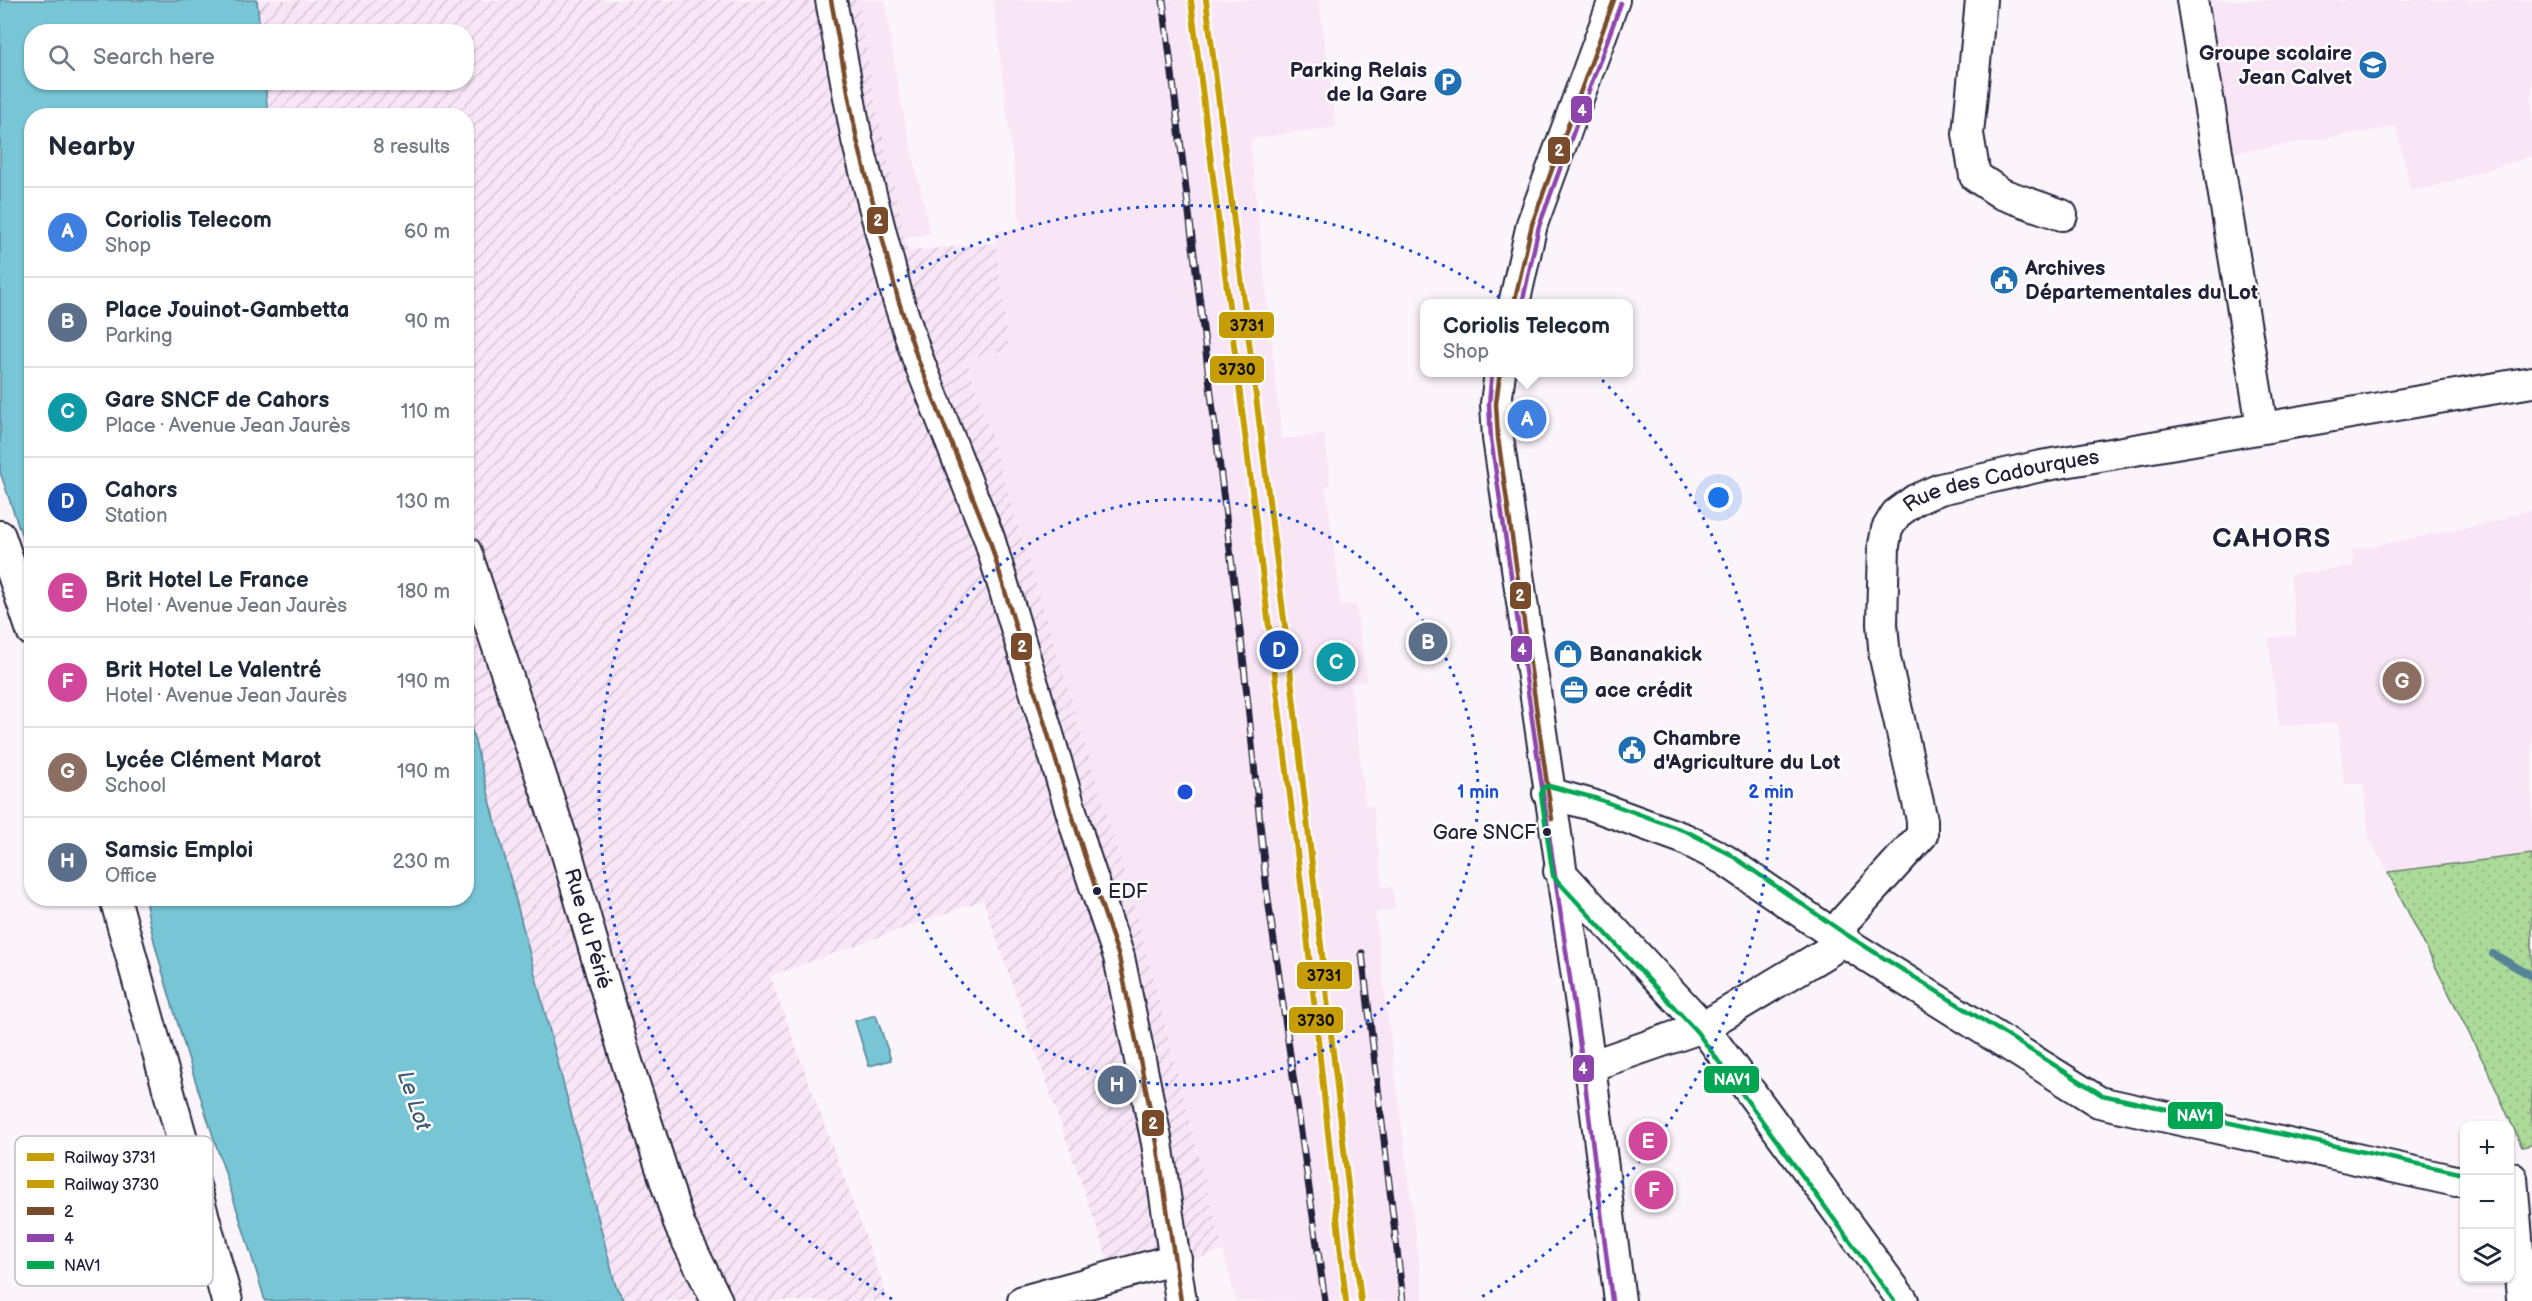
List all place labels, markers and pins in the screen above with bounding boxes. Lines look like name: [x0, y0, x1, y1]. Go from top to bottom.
place label: Groupe scolaire Jean Calvet: [2199, 41, 2352, 90]
school or university icon: Groupe scolaire Jean Calvet: [2357, 49, 2389, 81]
place label: Parking Relais de la Gare: [1290, 58, 1427, 107]
parking icon: Parking Relais de la Gare: [1432, 66, 1464, 98]
place label: Archives Départementales du Lot: [2024, 256, 2258, 305]
public building icon: Archives Départementales du Lot: [1988, 264, 2020, 296]
pin: A: [1508, 396, 1546, 442]
pin: B: [1408, 620, 1448, 664]
pin: D: [1260, 628, 1298, 672]
shop icon: Bananakick: [1552, 638, 1584, 670]
pin: C: [1316, 640, 1356, 684]
place label: Bananakick: [1589, 642, 1702, 667]
pin: G: [2382, 658, 2422, 704]
office icon: ace crédit: [1558, 674, 1590, 706]
place label: ace crédit: [1595, 678, 1693, 703]
place label: Chambre d'Agriculture du Lot: [1653, 726, 1840, 775]
public building icon: Chambre d'Agriculture du Lot: [1616, 734, 1648, 766]
centre of rings: [1175, 782, 1195, 802]
place label: Gare SNCF: [1433, 821, 1536, 845]
marker: Gare SNCF: [1541, 826, 1553, 838]
place label: EDF: [1108, 880, 1148, 904]
marker: EDF: [1091, 885, 1103, 897]
pin: H: [1098, 1062, 1136, 1108]
pin: E: [1628, 1118, 1668, 1164]
pin: F: [1634, 1168, 1674, 1212]

